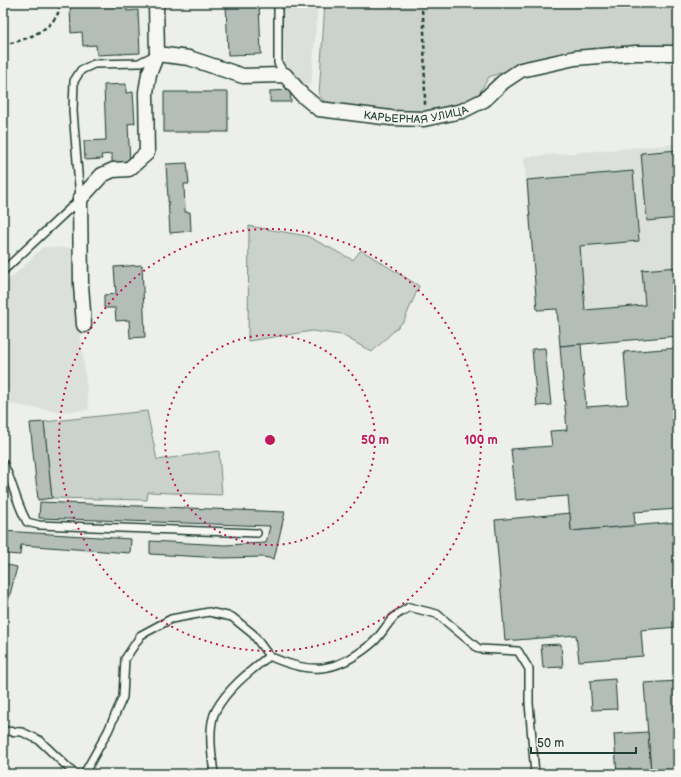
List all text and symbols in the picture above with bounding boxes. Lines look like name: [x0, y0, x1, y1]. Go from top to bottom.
street label: КАРЬЕРНАЯ УЛИЦА: [363, 103, 471, 127]
centre of rings: [263, 433, 277, 447]
text: 50 m: [361, 433, 389, 448]
text: 100 m: [464, 433, 498, 448]
scale bar: [531, 729, 636, 755]
text: 50 m: [537, 736, 564, 751]

